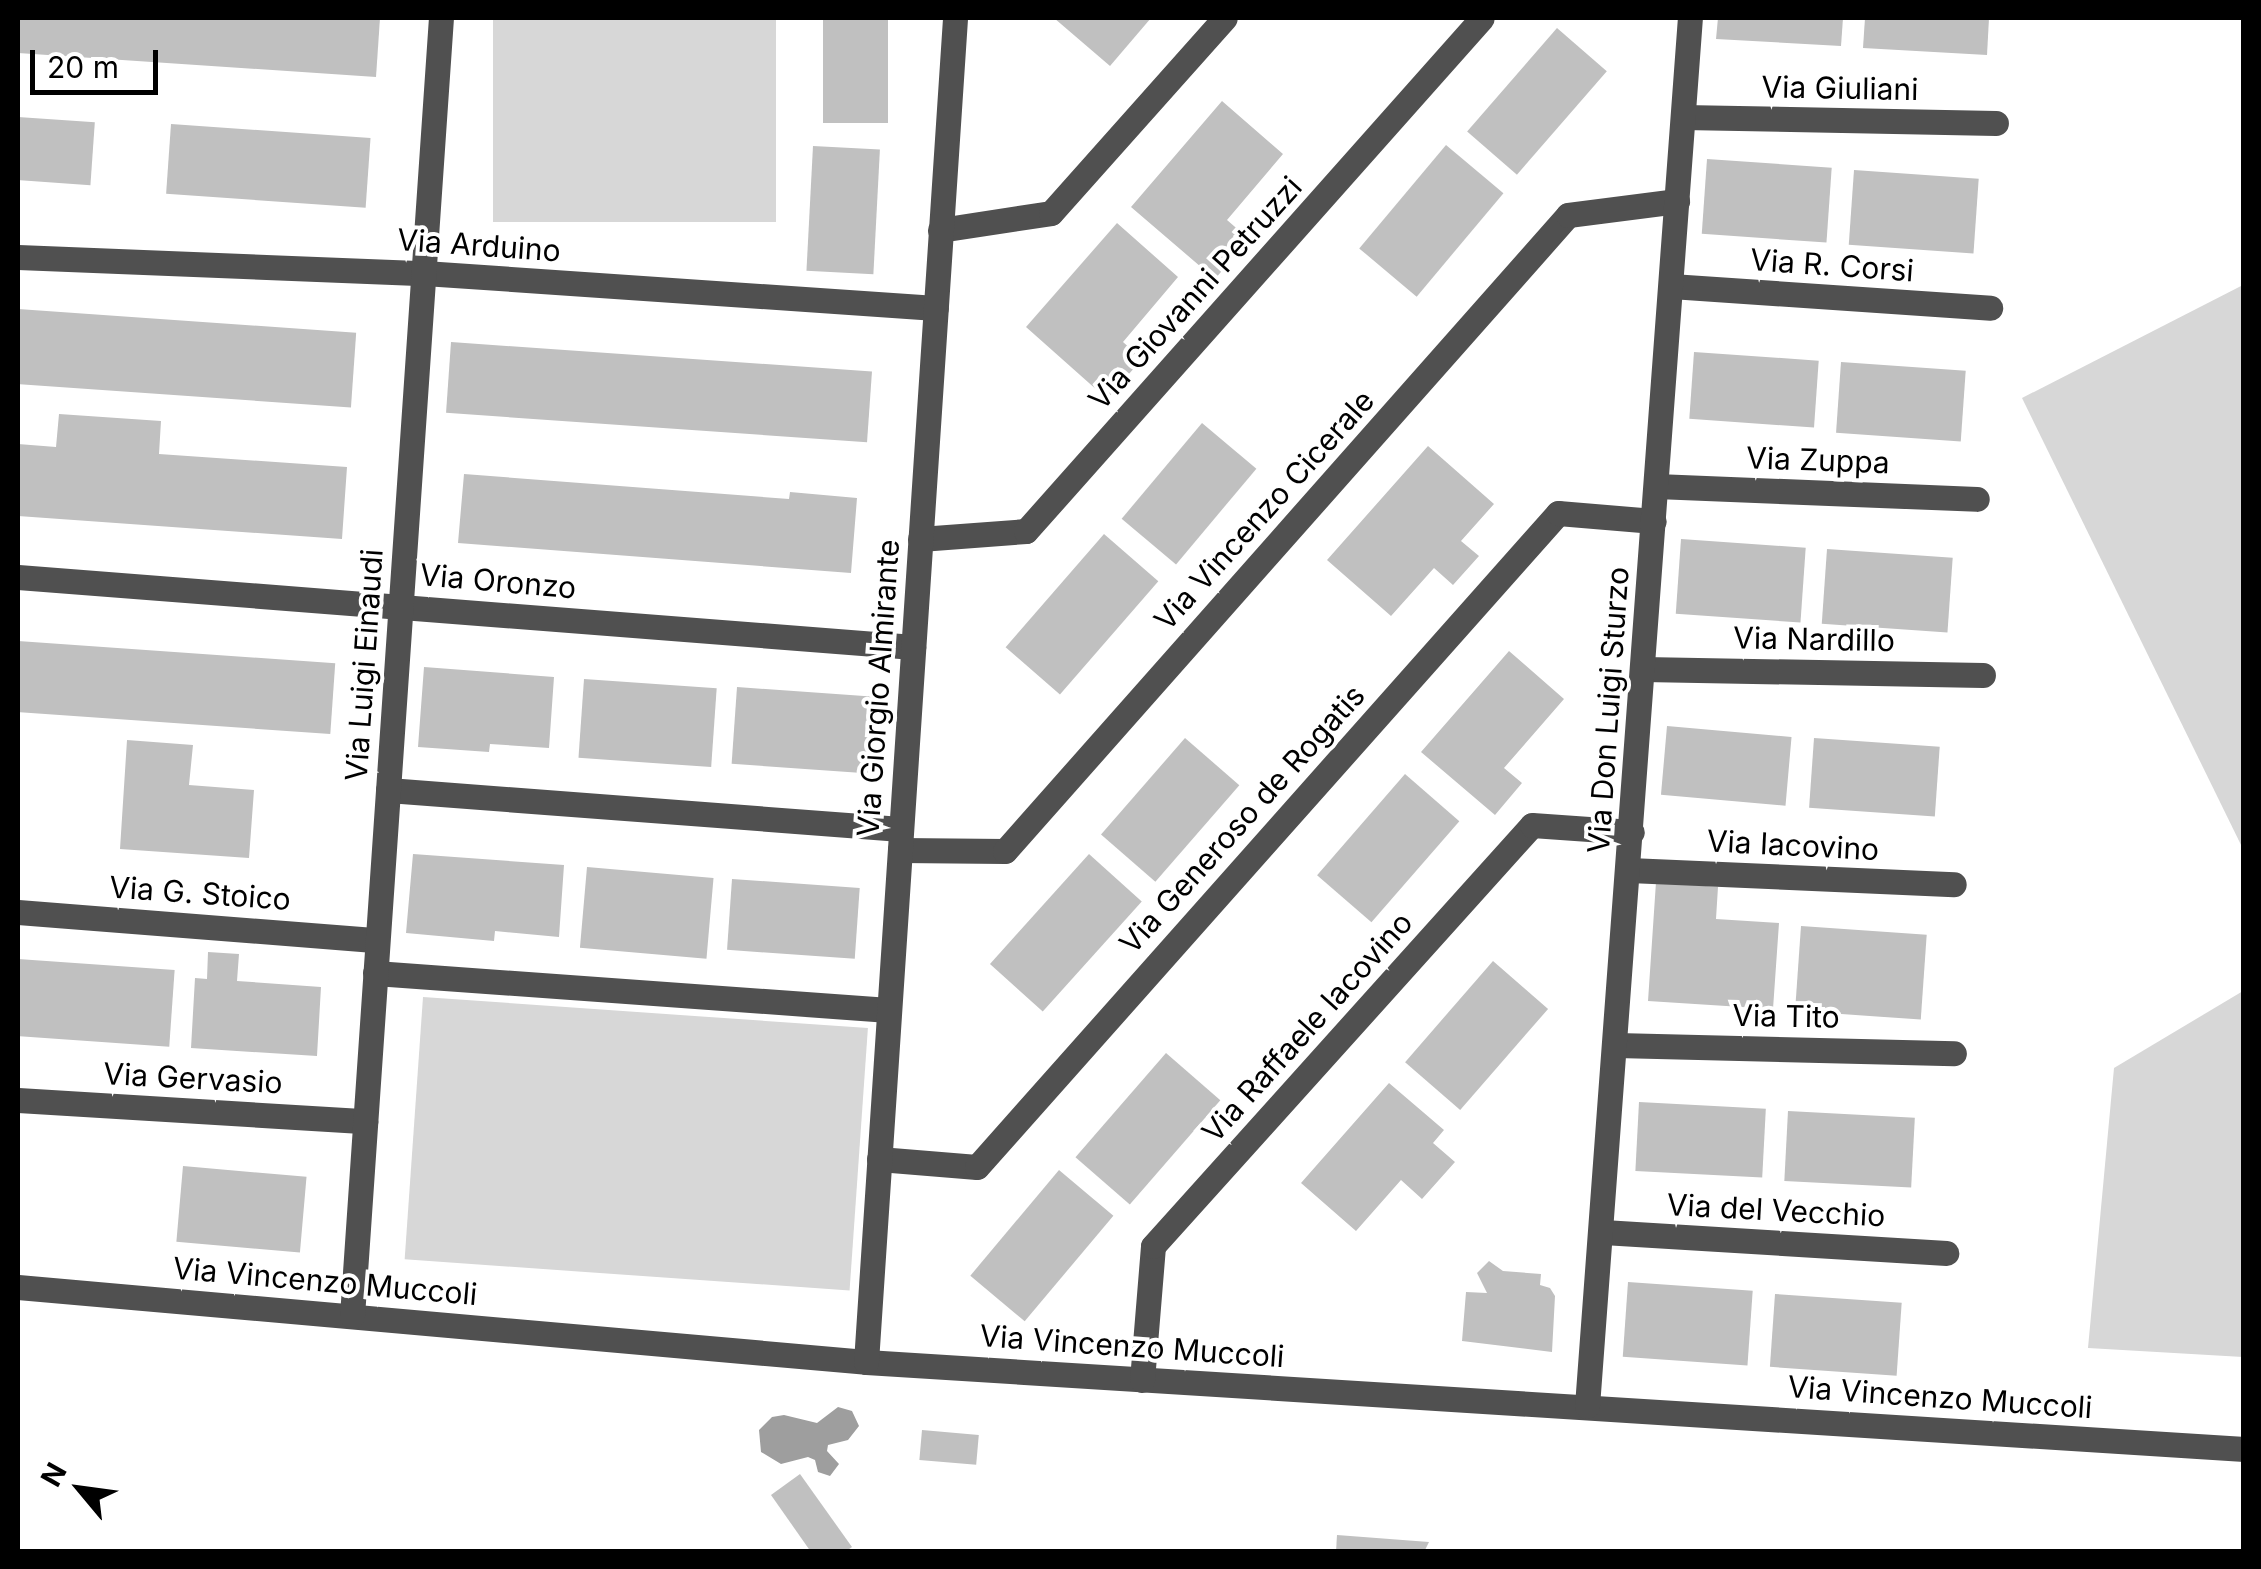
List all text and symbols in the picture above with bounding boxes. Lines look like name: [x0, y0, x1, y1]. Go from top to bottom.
scale bar: [35, 30, 162, 92]
text: 20 m: [47, 49, 119, 85]
street label: Via Giuliani: [1761, 69, 1919, 107]
street label: Via Giovanni Petruzzi: [1081, 169, 1309, 417]
street label: Via Arduino: [396, 221, 562, 269]
street label: Via R. Corsi: [1749, 241, 1915, 289]
street label: Via Vincenzo Cicerale: [1147, 383, 1381, 637]
street label: Via Zuppa: [1746, 440, 1890, 480]
street label: Via Giorgio Almirante: [850, 538, 906, 838]
street label: Via Luigi Einaudi: [338, 548, 390, 782]
street label: Via Oronzo: [418, 556, 578, 606]
street label: Via Don Luigi Sturzo: [1580, 565, 1636, 855]
street label: Via Nardillo: [1733, 620, 1895, 658]
street label: Via Generoso de Rogatis: [1112, 677, 1372, 961]
street label: Via Iacovino: [1706, 823, 1880, 867]
street label: Via G. Stoico: [108, 869, 292, 917]
street label: Via Raffaele Iacovino: [1194, 905, 1420, 1149]
street label: Via Tito: [1732, 997, 1840, 1035]
street label: Via Gervasio: [102, 1055, 284, 1101]
street label: Via del Vecchio: [1666, 1186, 1886, 1234]
street label: Via Vincenzo Muccoli: [171, 1250, 479, 1312]
street label: Via Vincenzo Muccoli: [978, 1317, 1286, 1375]
street label: Via Vincenzo Muccoli: [1786, 1368, 2094, 1426]
north arrow: [30, 1439, 130, 1539]
text: N: [34, 1457, 74, 1492]

